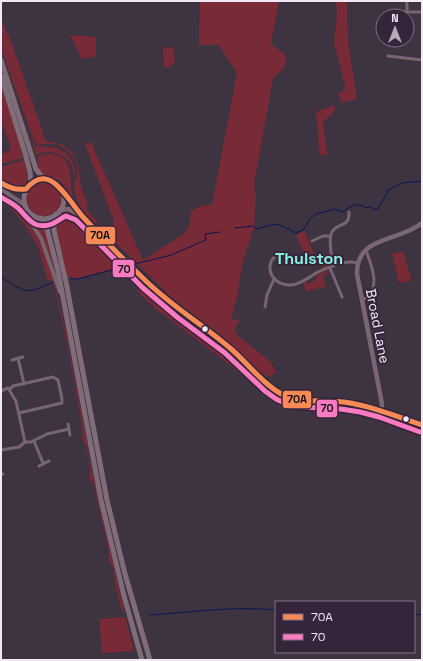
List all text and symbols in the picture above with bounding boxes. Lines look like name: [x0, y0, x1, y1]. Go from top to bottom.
north arrow: [375, 8, 415, 48]
text: N: [391, 11, 399, 25]
line badge: 70A: [85, 226, 116, 245]
text: 70A: [90, 228, 110, 242]
district label: Thulston: [275, 248, 343, 269]
line badge: 70: [112, 259, 135, 278]
text: 70: [117, 262, 131, 276]
street label: Broad Lane: [362, 287, 394, 365]
unlabelled marker: [200, 324, 210, 334]
line badge: 70A: [282, 390, 312, 409]
text: 70A: [287, 392, 307, 406]
line badge: 70: [316, 399, 338, 418]
text: 70: [320, 401, 334, 415]
unlabelled marker: [401, 414, 411, 424]
legend: [275, 601, 415, 653]
text: 70A: [311, 609, 333, 625]
text: 70: [311, 629, 325, 645]

